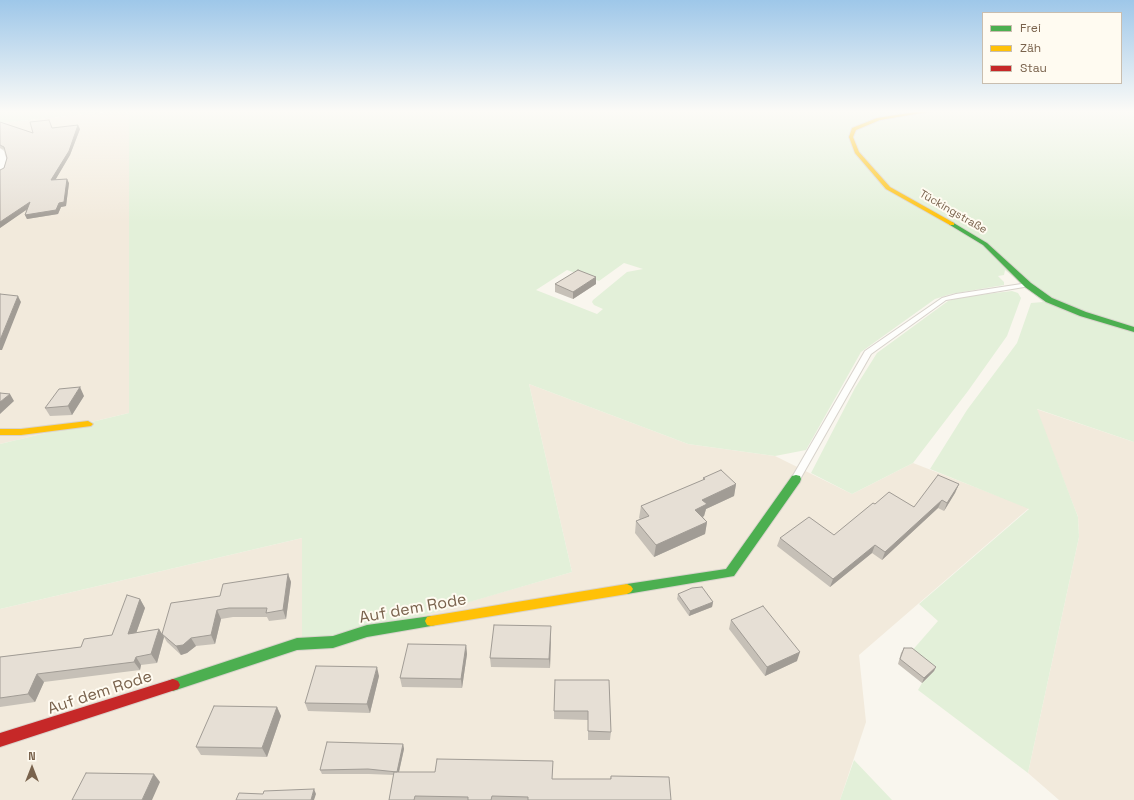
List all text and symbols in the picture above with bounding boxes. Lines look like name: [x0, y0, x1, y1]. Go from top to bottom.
legend: [982, 12, 1122, 84]
text: Frei: [1020, 20, 1041, 36]
text: Zäh: [1020, 40, 1041, 56]
text: Stau: [1020, 60, 1047, 76]
street label: Tückingstraße: [917, 187, 989, 237]
street label: Auf dem Rode: [358, 590, 468, 628]
street label: Auf dem Rode: [45, 667, 155, 719]
north arrow: [12, 748, 52, 788]
text: N: [28, 749, 36, 763]

